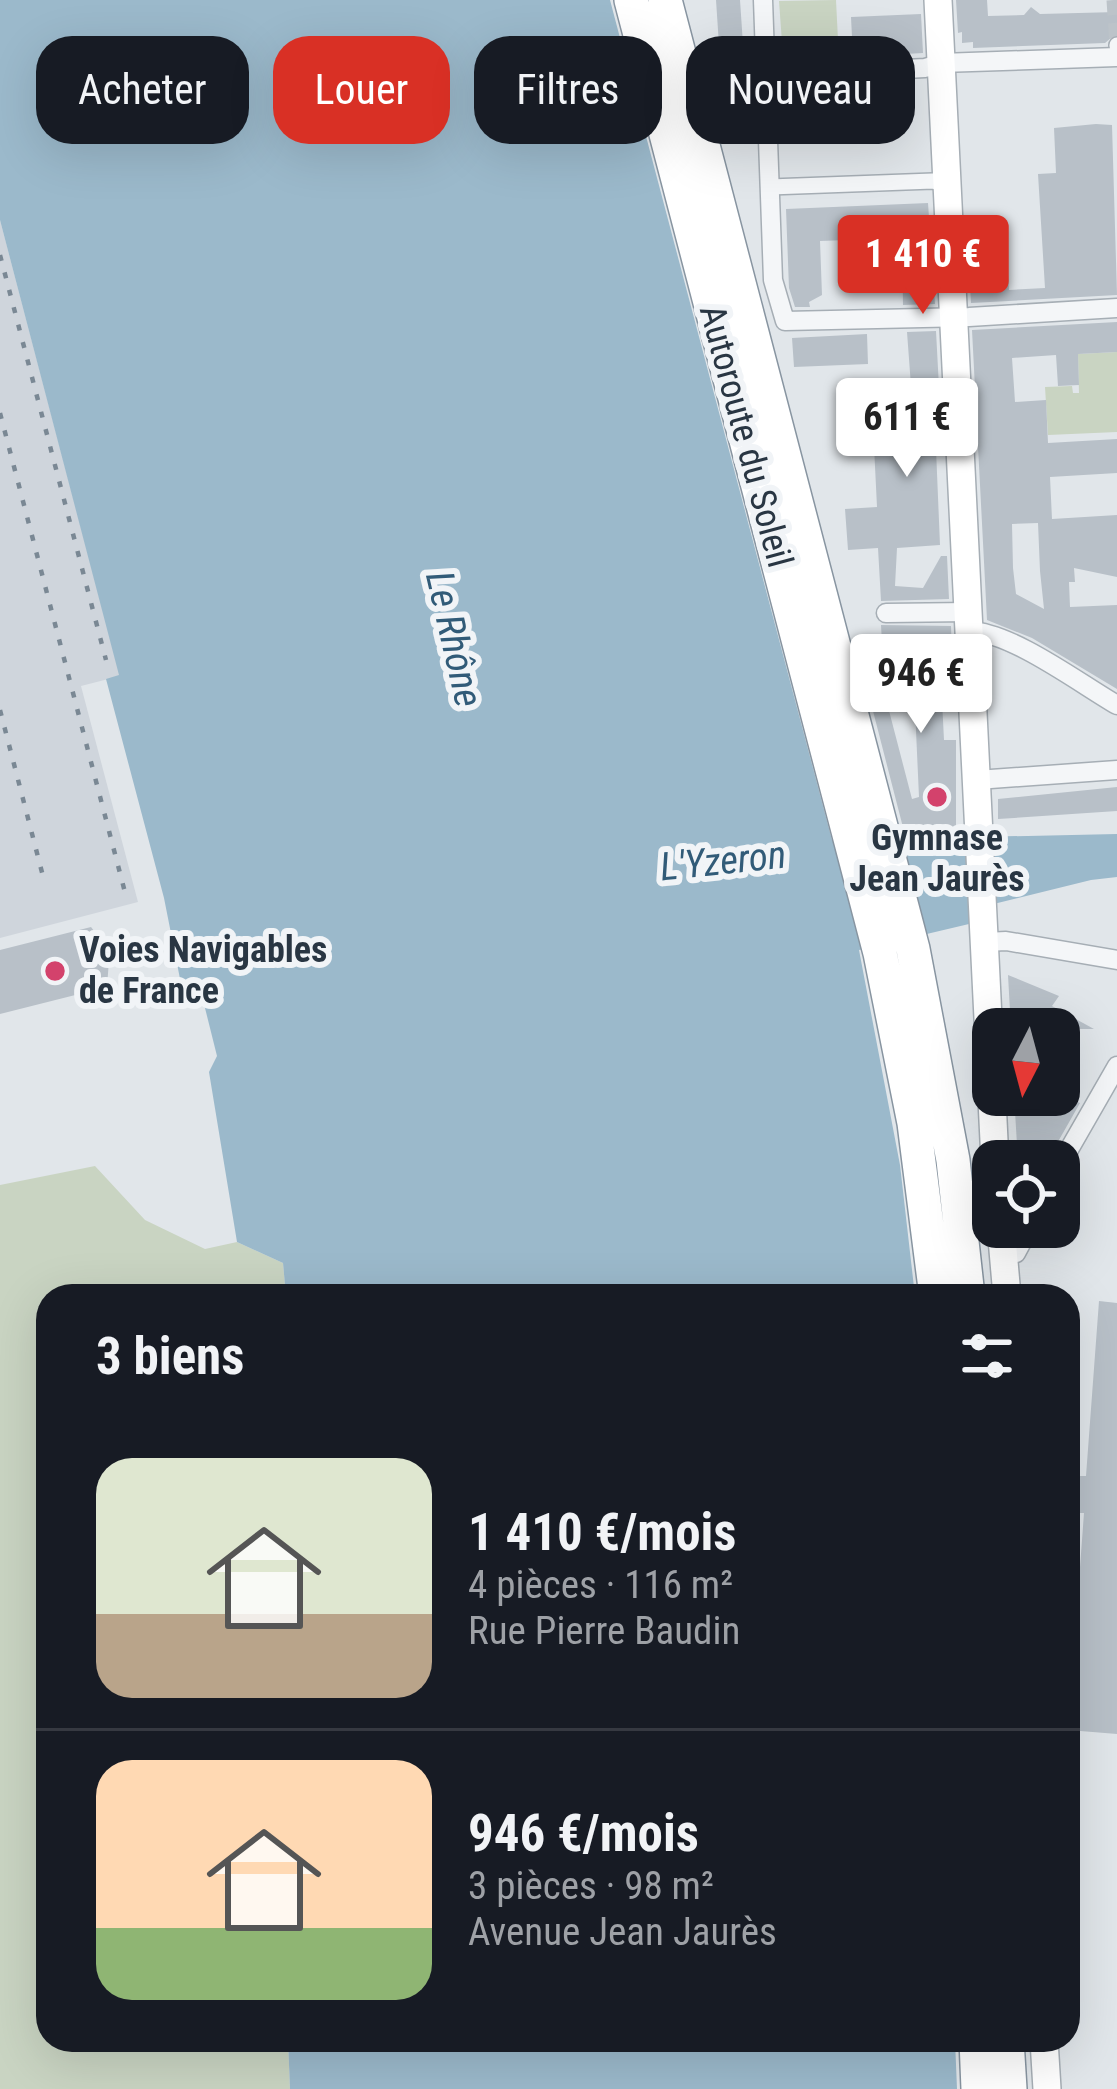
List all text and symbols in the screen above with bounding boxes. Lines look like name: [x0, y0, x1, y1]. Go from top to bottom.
chip: Acheter: [36, 36, 249, 144]
chip: Louer: [273, 36, 450, 144]
chip: Filtres: [474, 36, 662, 144]
chip: Nouveau: [686, 36, 915, 144]
pin: 1 410 €: [812, 215, 1034, 317]
text: 1 410 €: [865, 231, 981, 277]
street label: Autoroute du Soleil: [691, 300, 801, 572]
pin: 611 €: [823, 378, 991, 480]
text: 611 €: [863, 394, 951, 440]
water label: Le Rhône: [416, 567, 492, 711]
pin: 946 €: [837, 634, 1005, 736]
text: 946 €: [877, 650, 965, 696]
marker: Gymnase Jean Jaurès: [924, 784, 950, 810]
place label: Gymnase Jean Jaurès: [849, 817, 1025, 900]
water label: L'Yzeron: [658, 832, 788, 890]
place label: Voies Navigables de France: [79, 929, 327, 1012]
marker: Voies Navigables de France: [42, 958, 68, 984]
north arrow: [972, 1008, 1080, 1116]
map controls: [972, 1008, 1080, 1248]
button: locate: [972, 1140, 1080, 1248]
icon: filters: [954, 1323, 1020, 1389]
text: 3 biens: [96, 1327, 244, 1386]
text: 1 410 €/mois: [468, 1503, 737, 1562]
icon: home: [192, 1506, 336, 1650]
text: 4 pièces · 116 m²: [468, 1562, 733, 1608]
text: Rue Pierre Baudin: [468, 1608, 740, 1654]
text: 946 €/mois: [468, 1804, 699, 1863]
icon: home: [192, 1808, 336, 1952]
text: 3 pièces · 98 m²: [468, 1863, 714, 1909]
text: Avenue Jean Jaurès: [468, 1909, 777, 1955]

